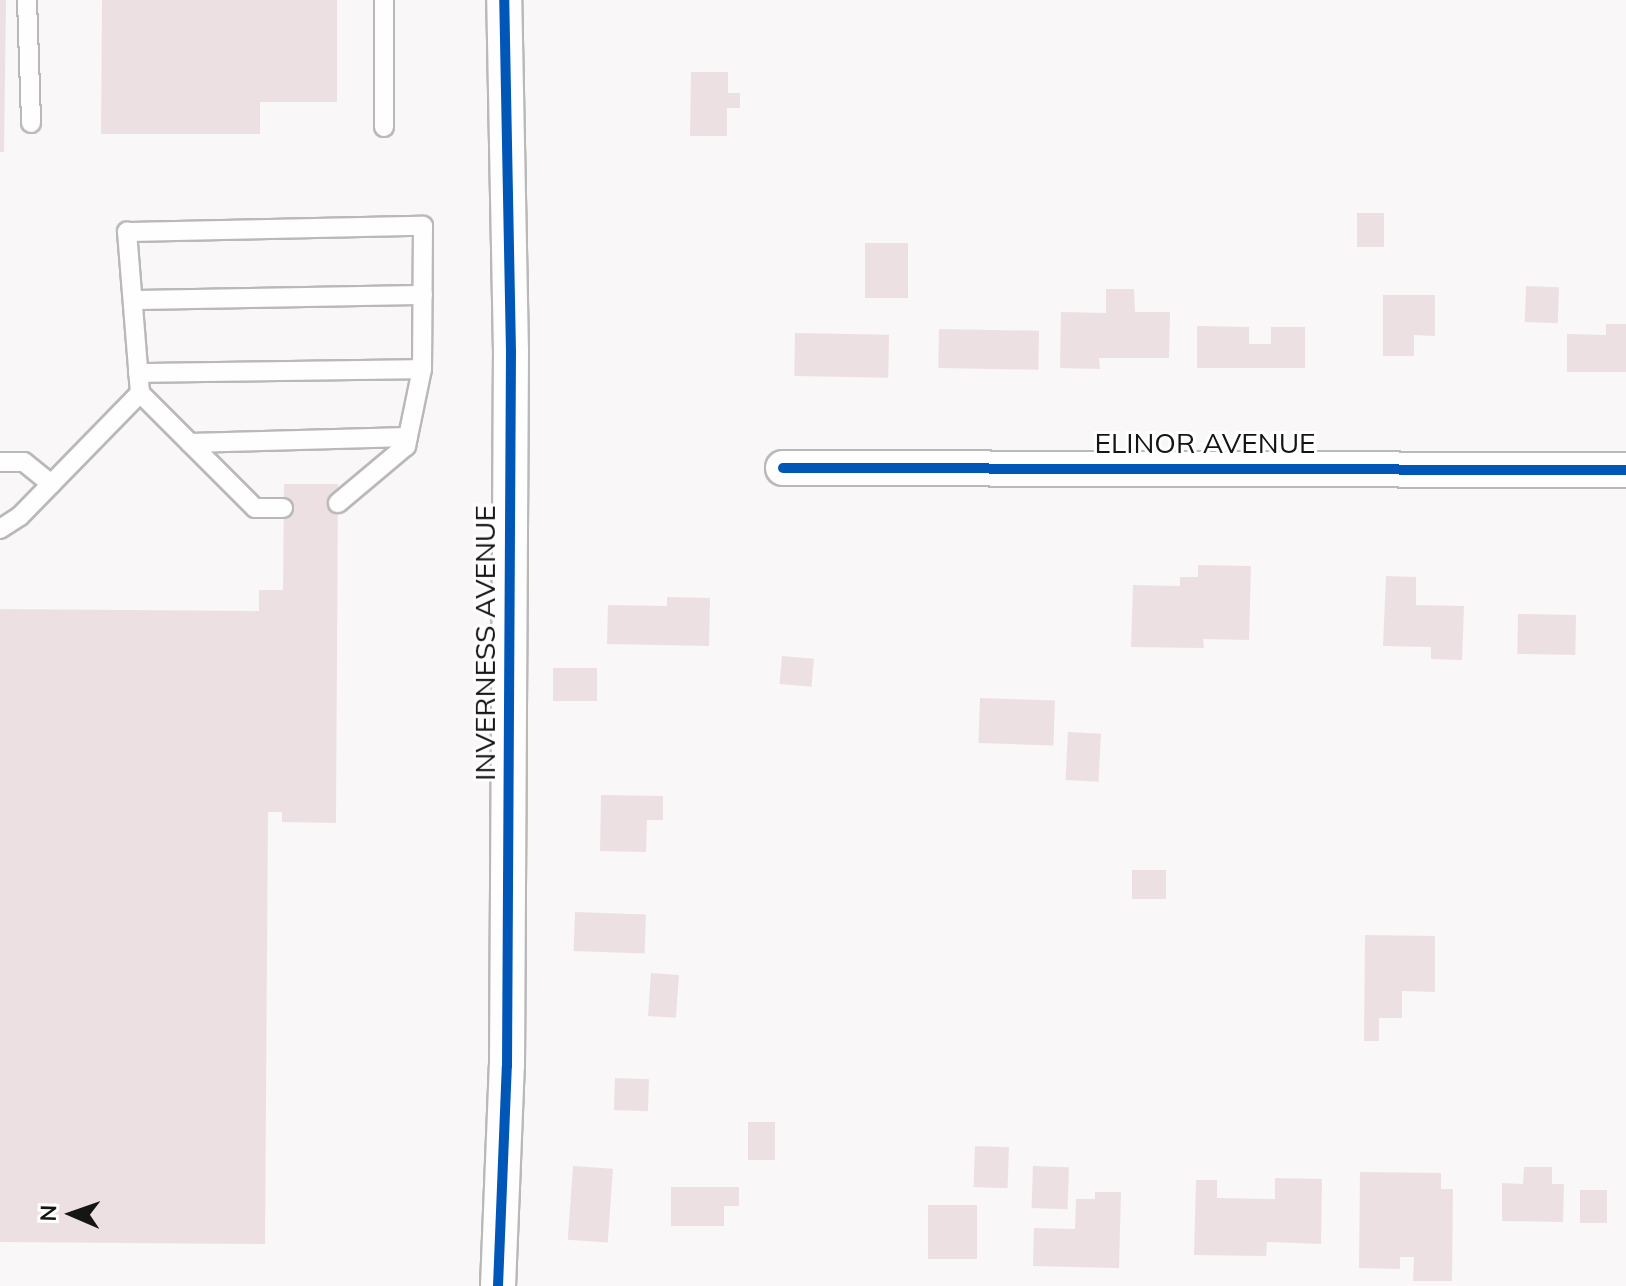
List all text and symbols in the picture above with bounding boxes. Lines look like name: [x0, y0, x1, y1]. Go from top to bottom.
street label: ELINOR AVENUE: [1094, 426, 1316, 460]
street label: INVERNESS AVENUE: [468, 505, 502, 781]
north arrow: [32, 1174, 112, 1254]
text: N: [34, 1204, 62, 1222]

